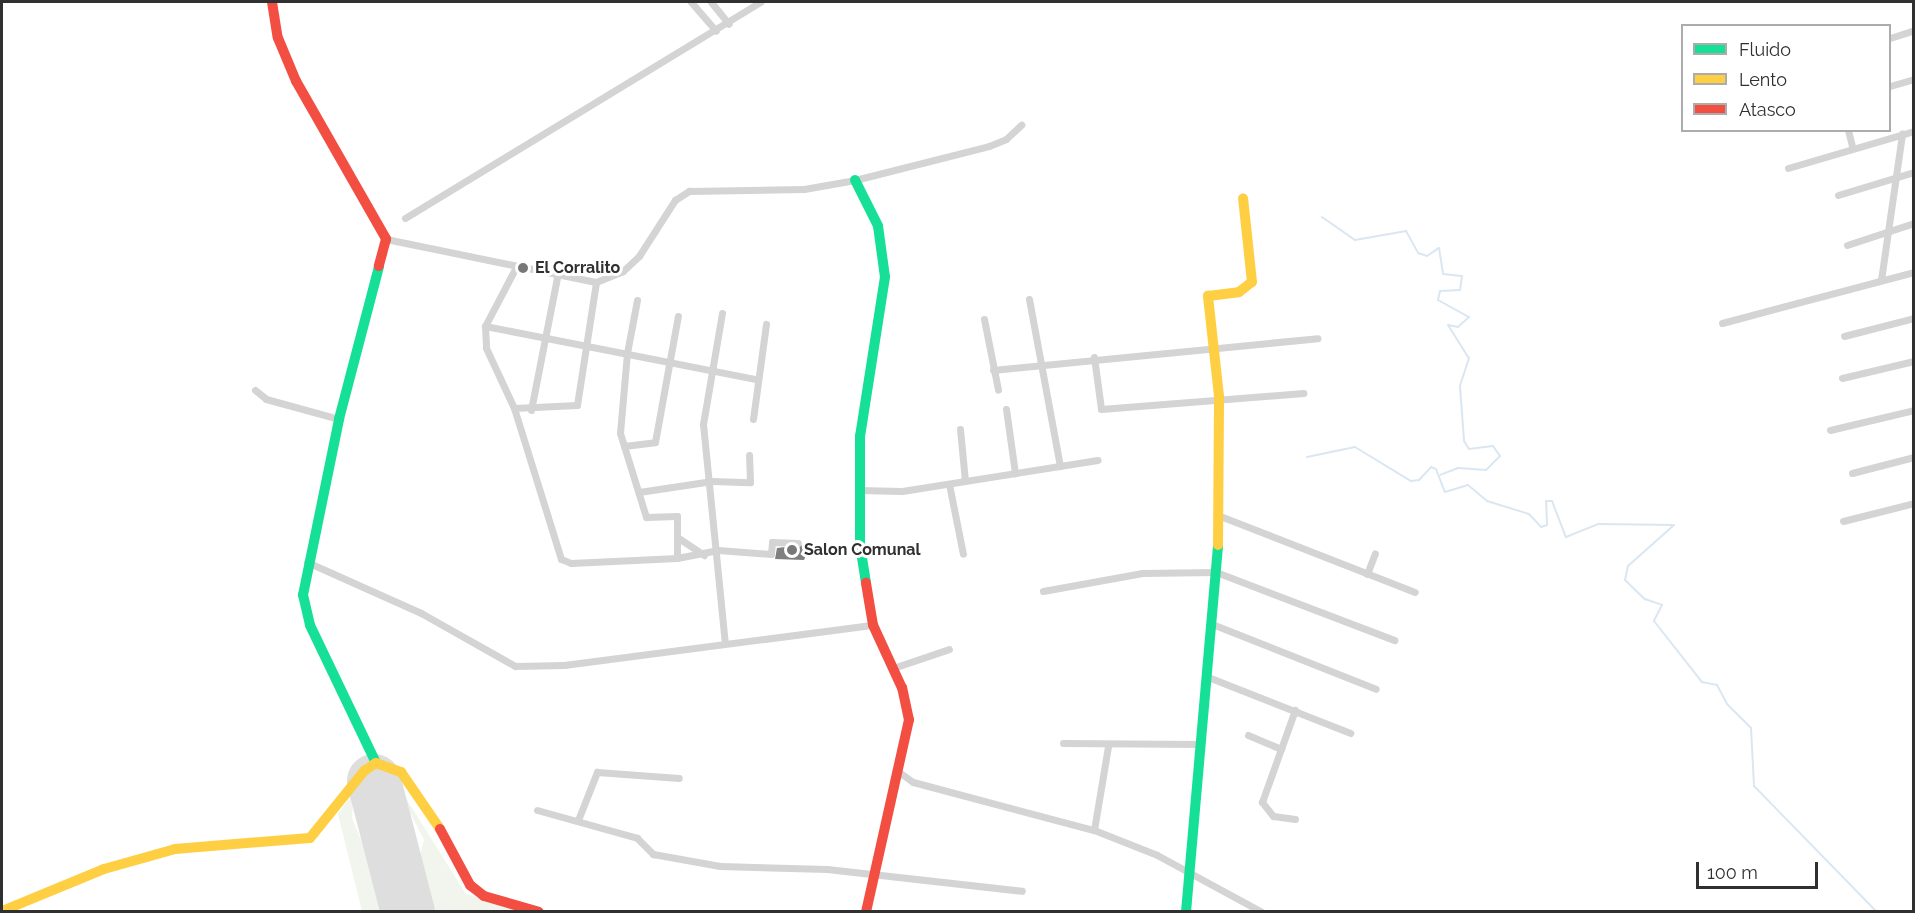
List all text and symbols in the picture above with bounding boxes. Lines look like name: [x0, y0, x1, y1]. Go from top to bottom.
legend: [1681, 24, 1891, 132]
text: Fluido: [1739, 39, 1791, 60]
text: Lento: [1739, 69, 1787, 90]
text: Atasco: [1739, 99, 1796, 120]
place label: El Corralito: [535, 258, 621, 278]
marker: El Corralito: [516, 261, 530, 275]
place label: Salon Comunal: [804, 540, 921, 560]
marker: Salon Comunal: [785, 543, 799, 557]
scale bar: [1699, 850, 1820, 888]
text: 100 m: [1707, 862, 1758, 883]

